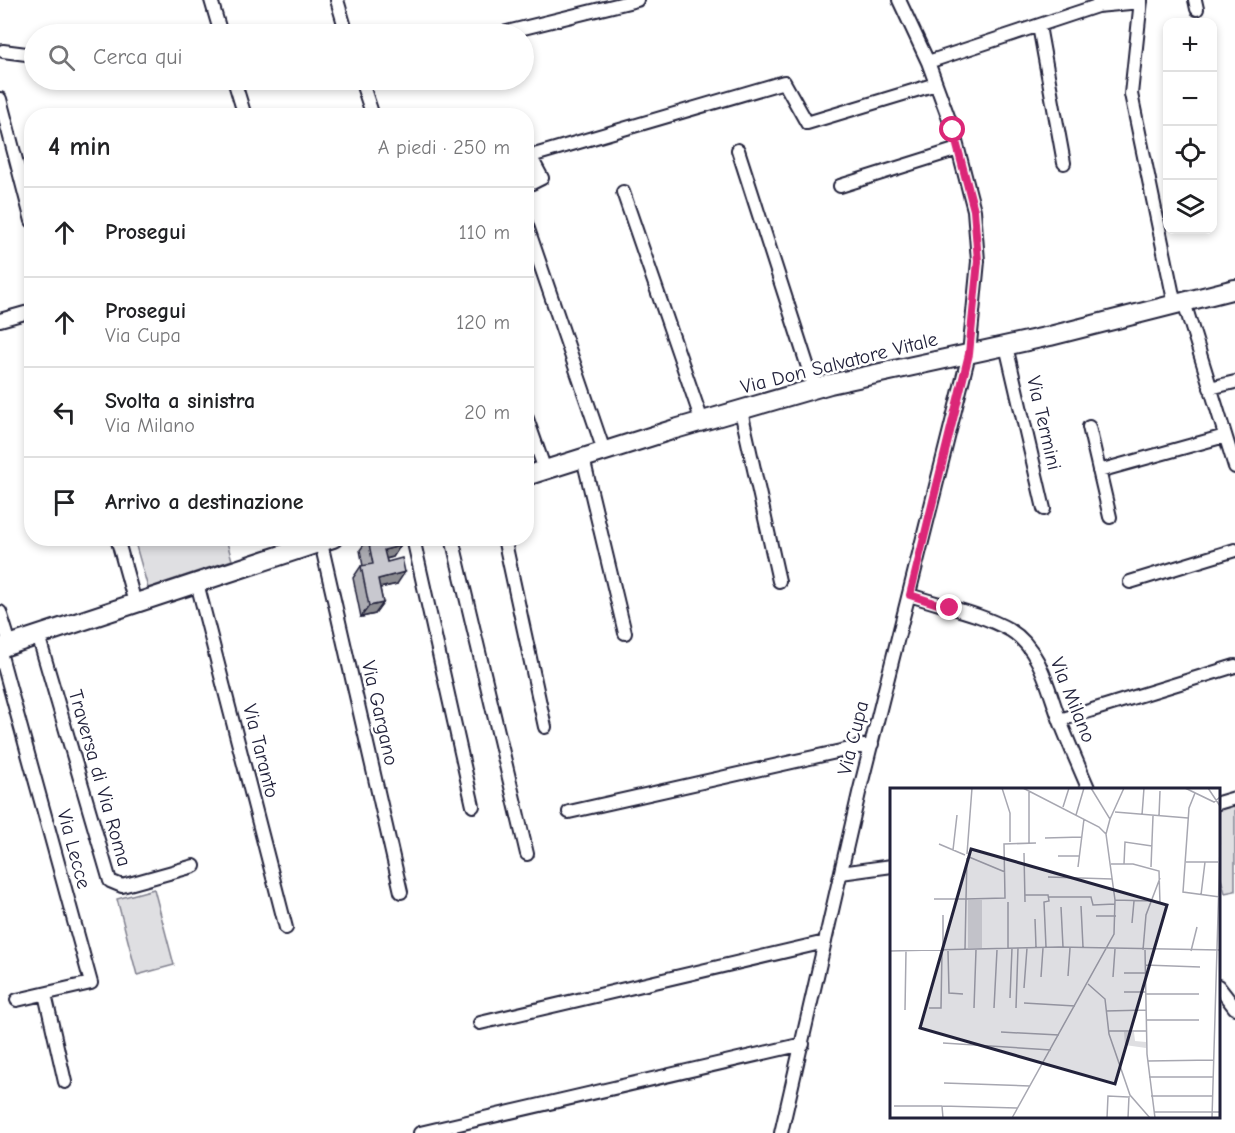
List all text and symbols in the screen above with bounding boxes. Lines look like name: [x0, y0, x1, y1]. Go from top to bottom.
map controls: [1163, 18, 1217, 234]
button: +: [1163, 18, 1217, 72]
search box: [24, 24, 534, 90]
icon: search: [45, 41, 78, 74]
text: Cerca qui: [93, 44, 183, 70]
button: −: [1163, 72, 1217, 126]
route start: [939, 116, 965, 142]
button: locate: [1163, 126, 1217, 180]
text: 4 min: [48, 132, 111, 162]
text: A piedi · 250 m: [378, 136, 510, 159]
button: layers: [1163, 180, 1217, 234]
icon: ahead: [48, 216, 81, 249]
text: Prosegui: [105, 219, 186, 245]
text: 110 m: [459, 221, 510, 244]
text: Prosegui: [105, 298, 186, 324]
icon: ahead: [48, 306, 81, 339]
text: 120 m: [456, 311, 510, 334]
text: Via Cupa: [105, 324, 181, 347]
street label: Via Don Salvatore Vitale: [738, 327, 940, 399]
street label: Via Termini: [1022, 374, 1066, 472]
text: Svolta a sinistra: [105, 388, 255, 414]
icon: left: [48, 396, 81, 429]
text: 20 m: [464, 401, 510, 424]
text: Via Milano: [105, 414, 195, 437]
icon: arrive: [48, 486, 81, 519]
text: Arrivo a destinazione: [105, 489, 304, 515]
route end: [936, 594, 962, 620]
street label: Via Milano: [1045, 654, 1101, 746]
street label: Via Gargano: [357, 658, 403, 768]
street label: Traversa di Via Roma: [64, 687, 136, 869]
street label: Via Cupa: [833, 698, 873, 778]
street label: Via Taranto: [238, 702, 284, 800]
inset map: [890, 788, 1220, 1118]
street label: Via Lecce: [52, 807, 96, 891]

